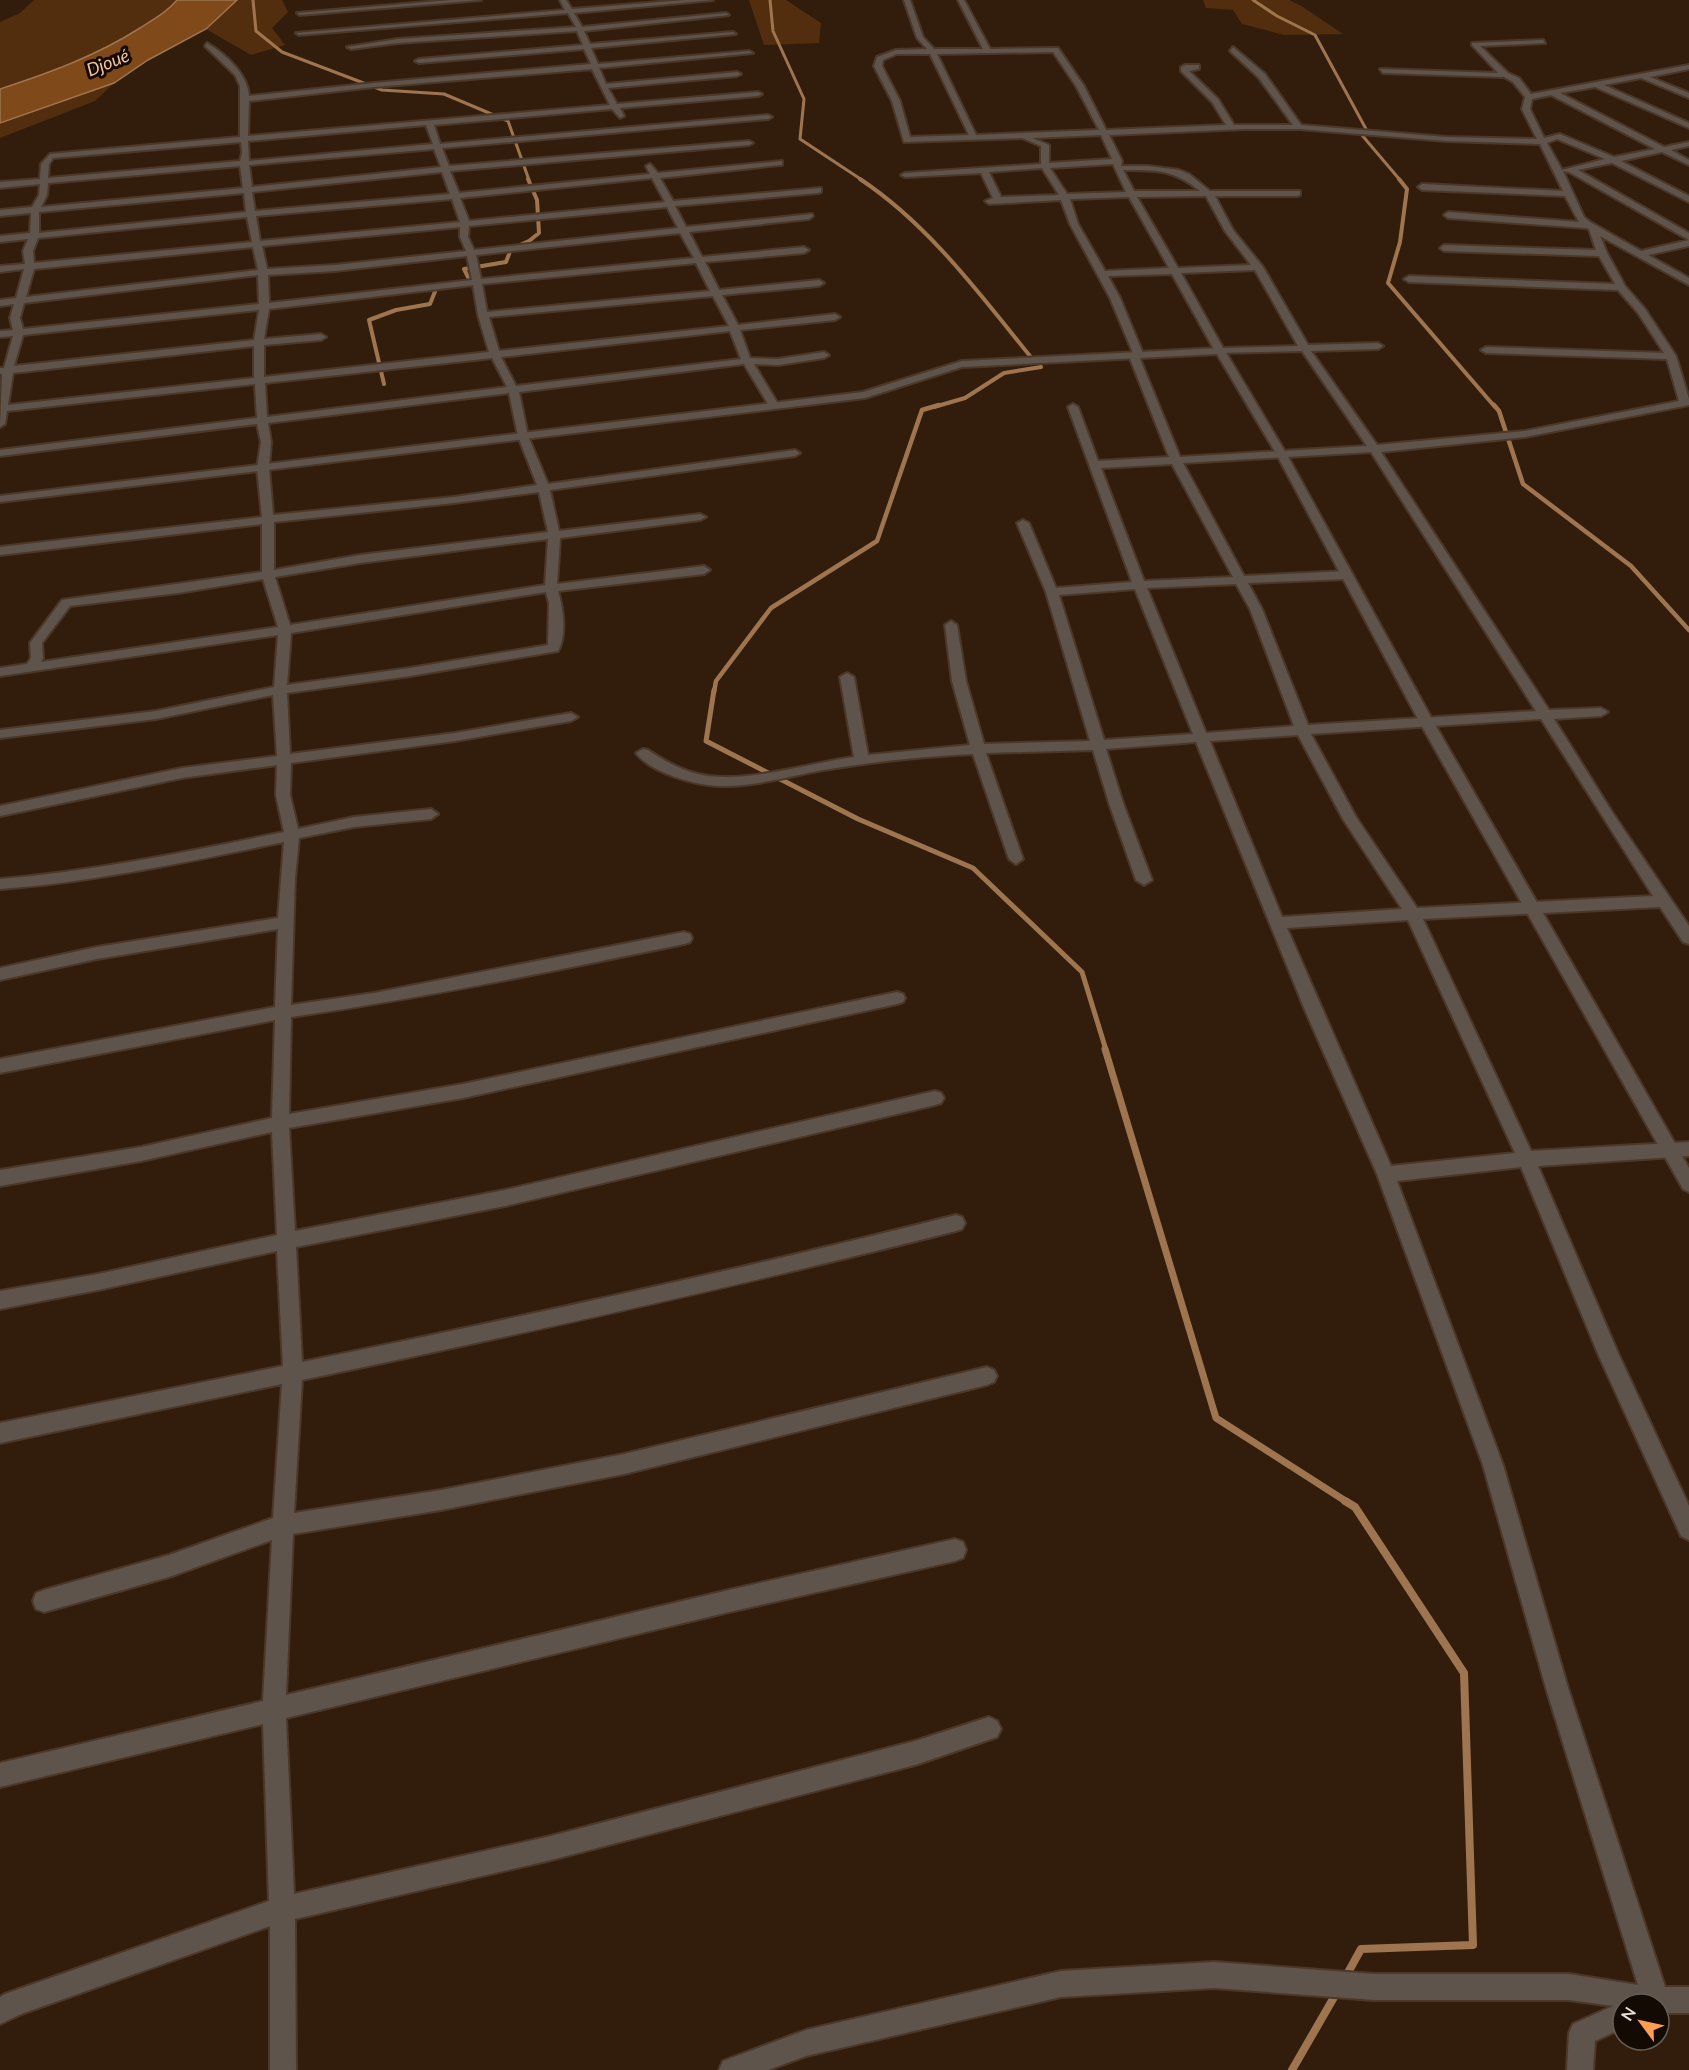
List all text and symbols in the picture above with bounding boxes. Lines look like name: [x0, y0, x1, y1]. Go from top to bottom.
water label: Djoué: [83, 43, 133, 81]
north arrow: [1611, 1992, 1671, 2052]
text: N: [1617, 2003, 1639, 2024]

